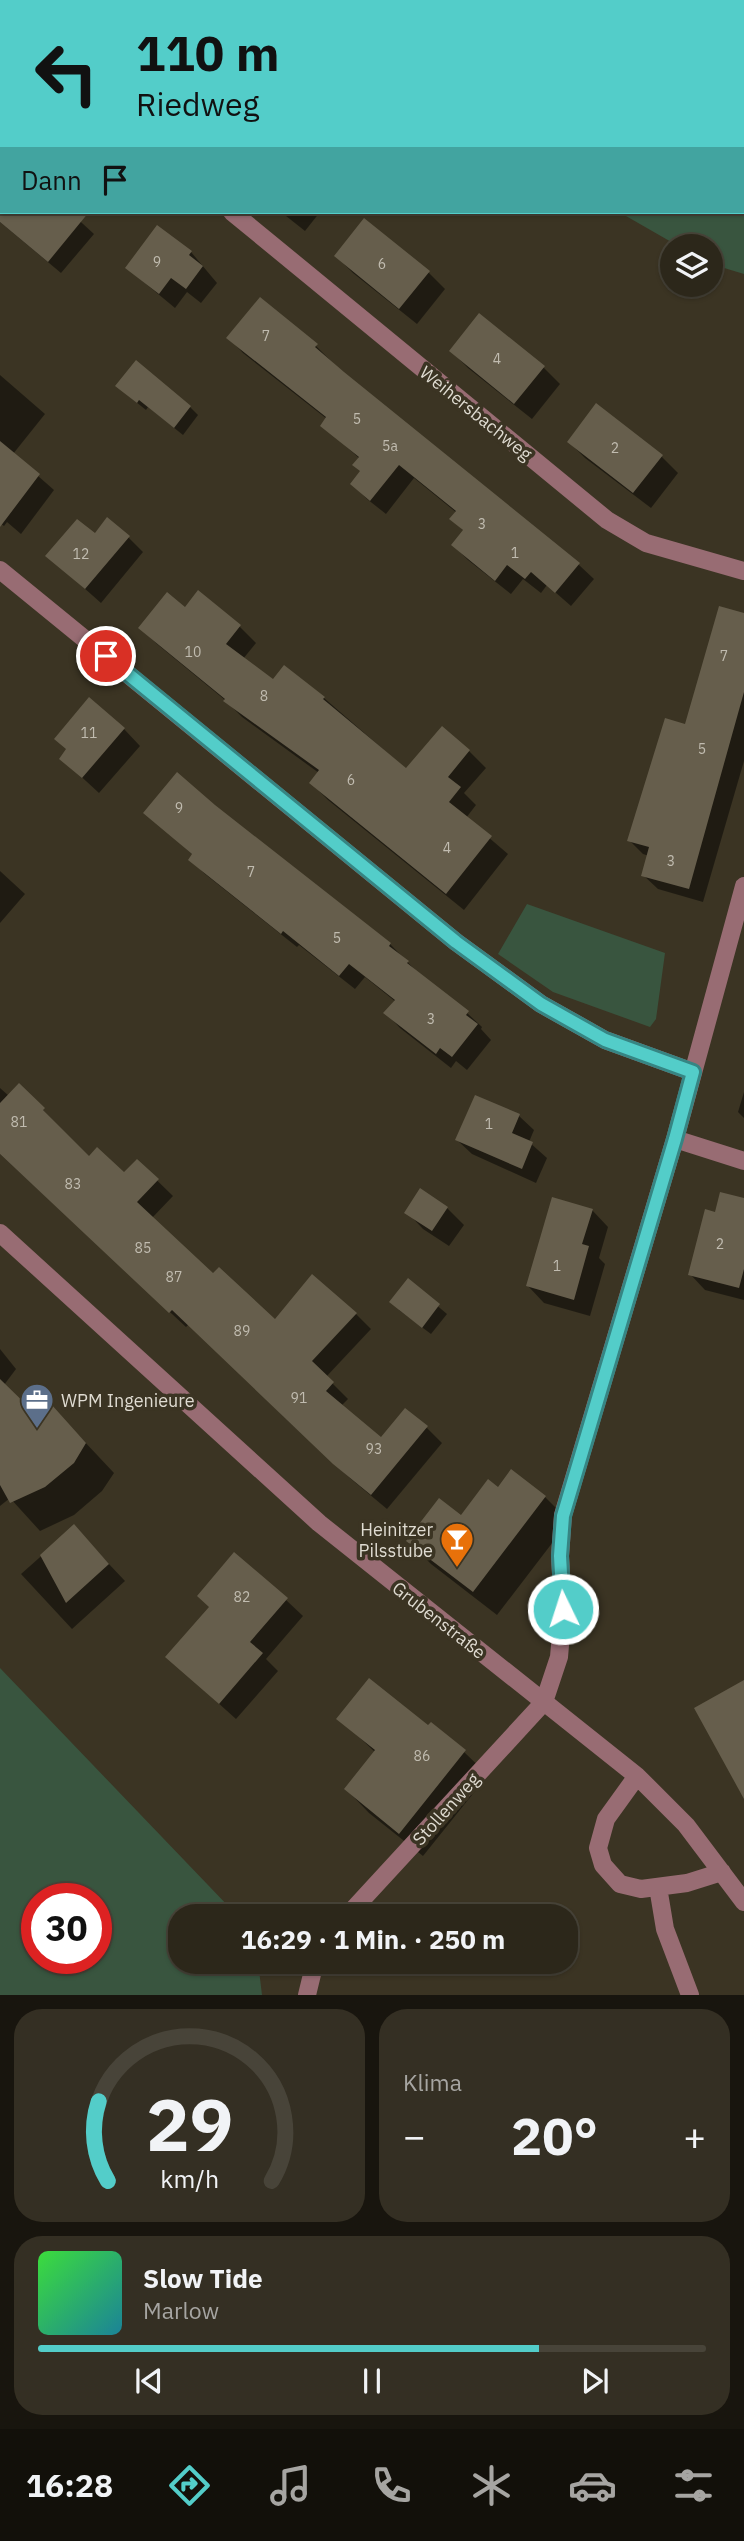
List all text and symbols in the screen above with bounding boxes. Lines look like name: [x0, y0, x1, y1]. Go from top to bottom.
text: 110 m: [136, 21, 280, 84]
icon: left: [21, 28, 112, 119]
text: Riedweg: [136, 83, 260, 125]
icon: arrive: [96, 161, 134, 199]
text: Dann: [21, 163, 82, 197]
map controls: [660, 234, 723, 297]
button: layers: [660, 234, 723, 297]
house number: 9: [153, 253, 161, 271]
house number: 6: [378, 255, 386, 273]
house number: 7: [262, 327, 270, 345]
house number: 4: [493, 350, 501, 368]
street label: Weihersbachweg: [415, 361, 537, 466]
house number: 5: [353, 410, 361, 428]
house number: 5a: [382, 437, 398, 455]
house number: 2: [611, 439, 619, 457]
house number: 3: [478, 515, 486, 533]
house number: 1: [511, 544, 519, 562]
house number: 12: [73, 545, 89, 563]
pin: [76, 626, 136, 686]
icon: arrive: [87, 637, 125, 675]
house number: 10: [185, 643, 201, 661]
house number: 7: [720, 647, 728, 665]
house number: 8: [260, 687, 268, 705]
house number: 11: [81, 724, 97, 742]
house number: 5: [698, 740, 706, 758]
house number: 6: [347, 771, 355, 789]
house number: 9: [175, 799, 183, 817]
house number: 4: [443, 839, 451, 857]
house number: 3: [667, 852, 675, 870]
house number: 7: [247, 863, 255, 881]
house number: 5: [333, 929, 341, 947]
house number: 3: [427, 1010, 435, 1028]
house number: 81: [11, 1113, 27, 1131]
house number: 1: [485, 1115, 493, 1133]
house number: 83: [65, 1175, 81, 1193]
house number: 2: [716, 1235, 724, 1253]
house number: 85: [135, 1239, 151, 1257]
house number: 1: [553, 1257, 561, 1275]
house number: 87: [166, 1268, 182, 1286]
house number: 89: [234, 1322, 250, 1340]
office icon: WPM Ingenieure: [18, 1381, 56, 1430]
place label: WPM Ingenieure: [61, 1389, 195, 1412]
house number: 91: [291, 1389, 307, 1407]
house number: 93: [366, 1440, 382, 1458]
place label: Heinitzer Pilsstube: [359, 1518, 433, 1562]
bar icon: Heinitzer Pilsstube: [438, 1520, 476, 1569]
position arrow: [526, 1572, 600, 1646]
street label: Grubenstraße: [388, 1576, 490, 1664]
house number: 82: [234, 1588, 250, 1606]
house number: 86: [414, 1747, 430, 1765]
street label: Stollenweg: [407, 1768, 485, 1850]
speed limit sign: 30: [21, 1883, 112, 1974]
text: 16:29 · 1 Min. · 250 m: [241, 1922, 505, 1956]
text: Klima: [403, 2067, 462, 2097]
text: 29: [146, 2077, 233, 2172]
text: 20°: [511, 2102, 598, 2169]
text: −: [403, 2111, 426, 2160]
text: +: [683, 2111, 706, 2160]
text: km/h: [160, 2162, 219, 2195]
text: Slow Tide: [143, 2261, 263, 2295]
text: Marlow: [143, 2295, 219, 2325]
icon: previous: [130, 2362, 168, 2400]
icon: pause: [353, 2362, 391, 2400]
icon: next: [576, 2362, 614, 2400]
icon: directions: [165, 2461, 214, 2510]
icon: music: [266, 2461, 315, 2510]
icon: phone: [367, 2461, 416, 2510]
icon: climate: [467, 2461, 516, 2510]
icon: car: [568, 2461, 617, 2510]
icon: filters: [669, 2461, 718, 2510]
text: 16:28: [26, 2464, 113, 2506]

